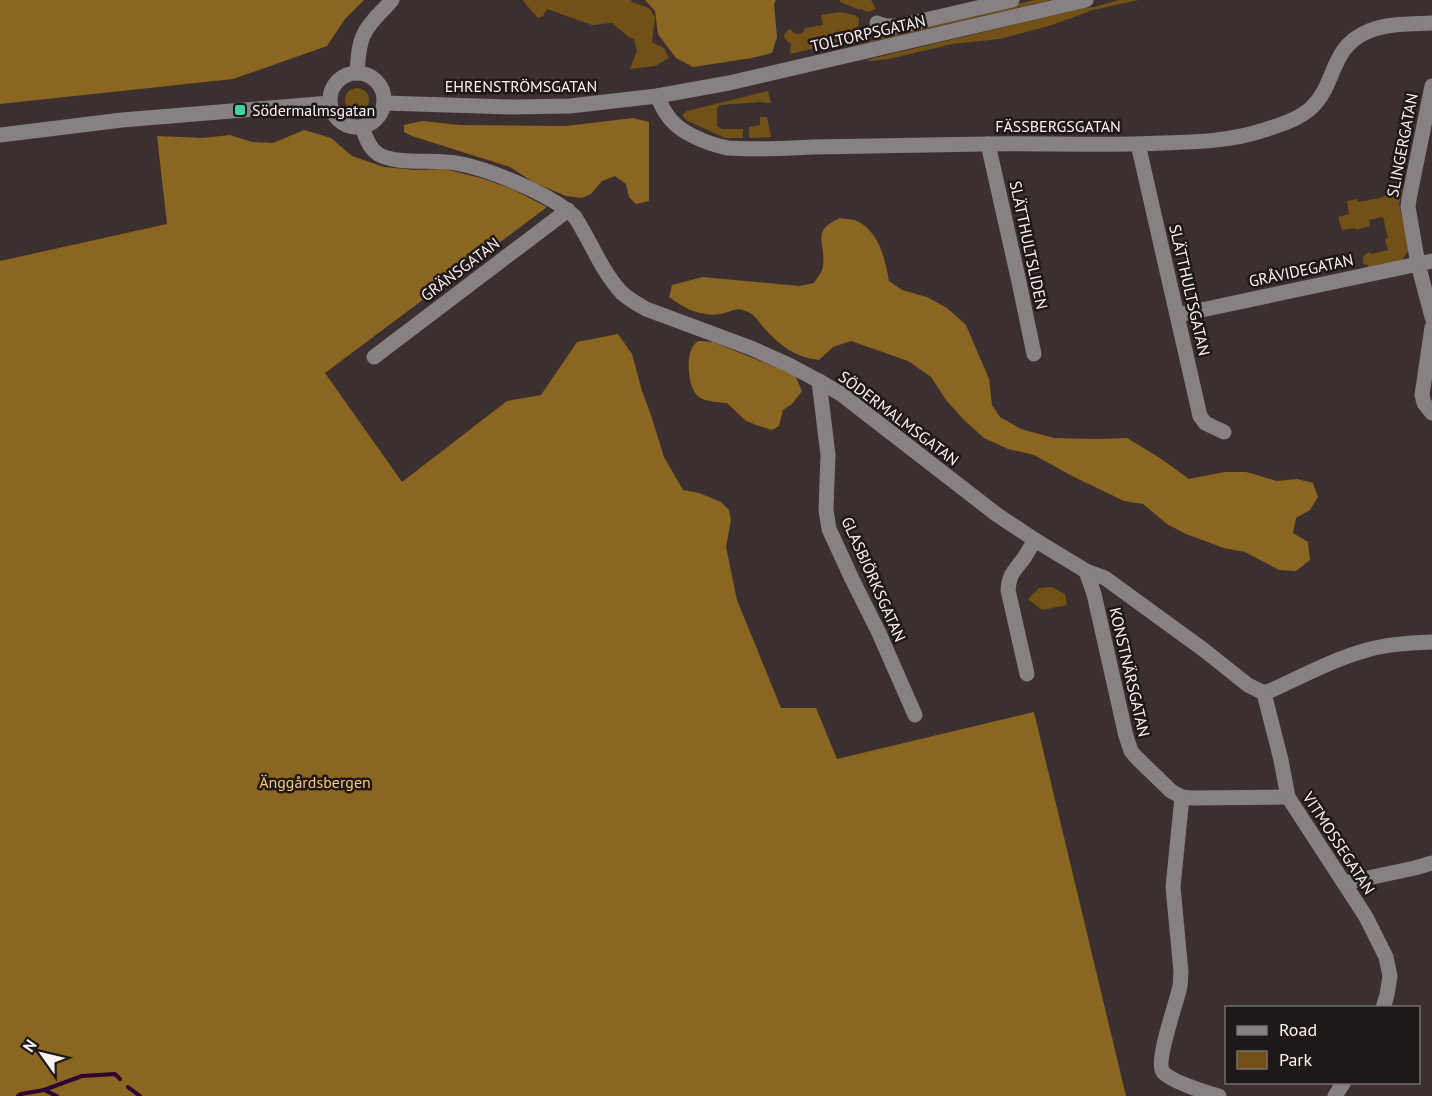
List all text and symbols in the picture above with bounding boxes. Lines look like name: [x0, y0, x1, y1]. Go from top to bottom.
street label: TOLTORPSGATAN: [809, 10, 927, 56]
street label: EHRENSTRÖMSGATAN: [445, 76, 597, 96]
street label: SLINGERGATAN: [1382, 91, 1422, 199]
place label: Södermalmsgatan: [252, 100, 375, 120]
marker: Södermalmsgatan: [233, 103, 247, 117]
street label: FÄSSBERGSGATAN: [995, 116, 1121, 136]
street label: SLÄTTHULTSLIDEN: [1006, 179, 1052, 311]
street label: SLÄTTHULTSGATAN: [1165, 222, 1215, 358]
street label: GRÄNSGATAN: [417, 233, 503, 305]
street label: GRÅVIDEGATAN: [1247, 249, 1355, 291]
street label: SÖDERMALMSGATAN: [835, 366, 963, 470]
street label: GLASBJÖRKSGATAN: [837, 513, 911, 645]
street label: KONSTNÄRSGATAN: [1105, 605, 1155, 739]
park label: Änggårdsbergen: [259, 772, 371, 792]
street label: VITMOSSEGATAN: [1298, 787, 1379, 898]
legend: [1225, 1006, 1420, 1084]
text: Road: [1279, 1018, 1317, 1041]
north arrow: [12, 1024, 72, 1084]
text: N: [18, 1036, 41, 1056]
text: Park: [1279, 1048, 1312, 1071]

